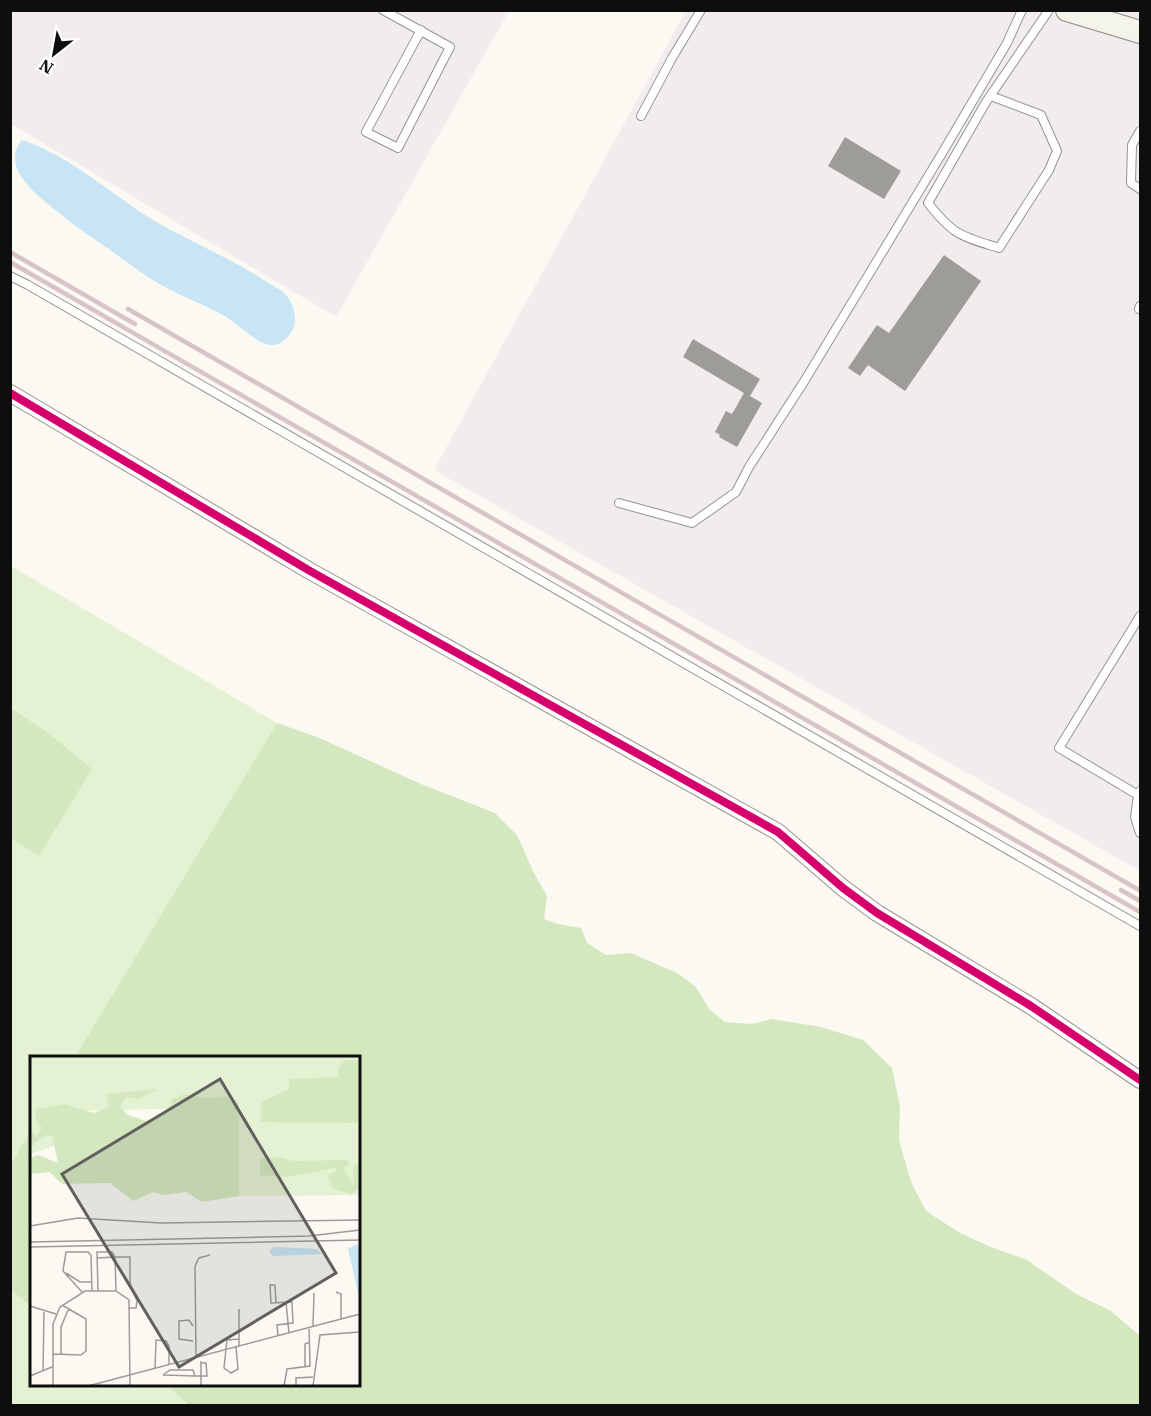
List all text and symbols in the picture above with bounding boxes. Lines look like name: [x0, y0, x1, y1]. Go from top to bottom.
north arrow: [24, 24, 84, 84]
text: N: [36, 55, 57, 79]
inset map: [30, 1056, 360, 1386]

